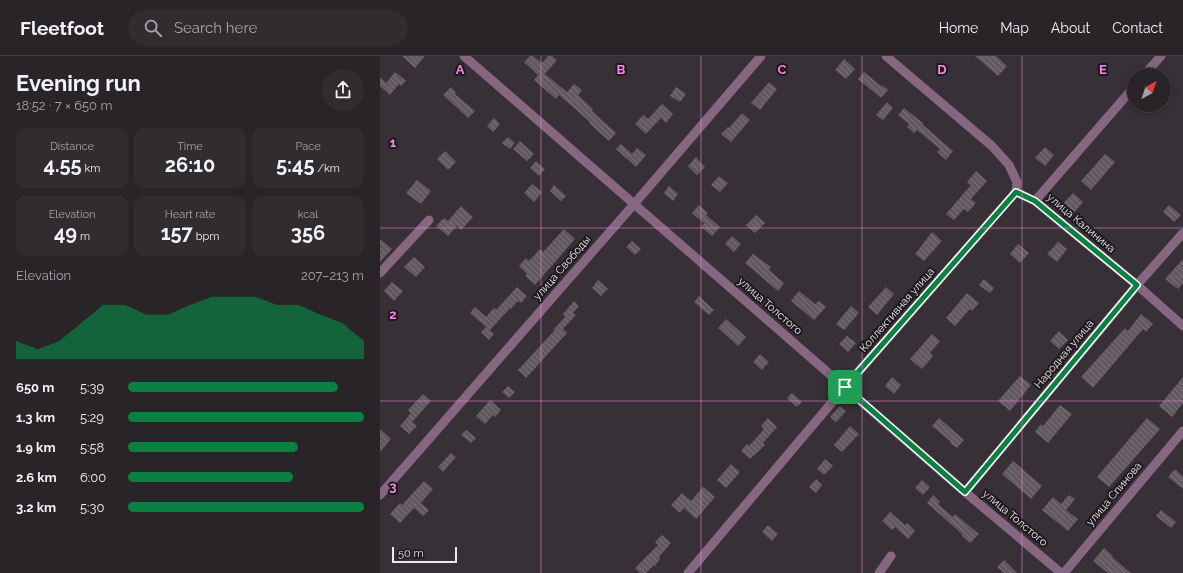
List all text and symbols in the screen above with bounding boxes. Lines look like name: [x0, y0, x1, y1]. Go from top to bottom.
search box: [128, 10, 408, 46]
text: Fleetfoot: [20, 17, 104, 39]
icon: search: [142, 17, 164, 39]
text: Search here: [174, 19, 257, 37]
text: Home: [939, 20, 978, 36]
text: Map: [1000, 20, 1029, 36]
text: About: [1051, 20, 1090, 36]
text: Contact: [1112, 20, 1163, 36]
text: A: [456, 62, 465, 77]
text: B: [617, 62, 626, 77]
text: C: [778, 62, 787, 77]
text: D: [937, 62, 947, 77]
text: E: [1099, 62, 1107, 77]
north arrow: [1127, 68, 1171, 112]
map controls: [1127, 68, 1171, 112]
button: share: [322, 69, 364, 111]
text: Evening run: [16, 70, 141, 96]
text: 18:52 · 7 × 650 m: [16, 98, 112, 113]
text: 1: [390, 135, 397, 150]
text: Distance: [50, 140, 94, 153]
text: Time: [177, 140, 203, 153]
text: Pace: [295, 140, 321, 153]
text: 4.55: [44, 153, 82, 177]
text: 26:10: [165, 153, 215, 177]
text: 5:45: [276, 153, 315, 177]
text: km: [82, 162, 100, 175]
text: /km: [315, 162, 340, 175]
street label: улица Калинина: [1044, 191, 1118, 255]
text: Elevation: [49, 208, 95, 221]
text: Heart rate: [165, 208, 215, 221]
text: kcal: [298, 208, 318, 221]
text: 49: [54, 221, 77, 245]
text: 157: [161, 221, 193, 245]
text: 356: [291, 221, 325, 245]
text: m: [77, 230, 90, 243]
text: bpm: [193, 230, 219, 243]
street label: улица Свободы: [531, 233, 593, 303]
street label: Коллективная улица: [857, 265, 937, 355]
text: Elevation: [16, 268, 71, 283]
text: 207–213 m: [301, 268, 364, 283]
street label: улица Толстого: [735, 275, 805, 338]
text: 2: [389, 307, 397, 322]
street label: Народная улица: [1032, 317, 1096, 391]
pin: [828, 370, 862, 404]
icon: arrive: [834, 376, 856, 398]
text: 650 m: [16, 380, 54, 395]
text: 5:39: [80, 380, 104, 395]
text: 1.3 km: [16, 410, 55, 425]
text: 5:29: [80, 410, 104, 425]
text: 1.9 km: [16, 440, 55, 455]
text: 5:58: [80, 440, 104, 455]
street label: улица Спинова: [1084, 460, 1144, 528]
text: 2.6 km: [16, 470, 57, 485]
text: 6:00: [80, 470, 106, 485]
text: 3: [389, 479, 397, 494]
street label: улица Толстого: [980, 487, 1050, 549]
text: 3.2 km: [16, 500, 56, 515]
text: 5:30: [80, 500, 104, 515]
scale bar: [392, 545, 457, 564]
text: 50 m: [398, 547, 424, 560]

